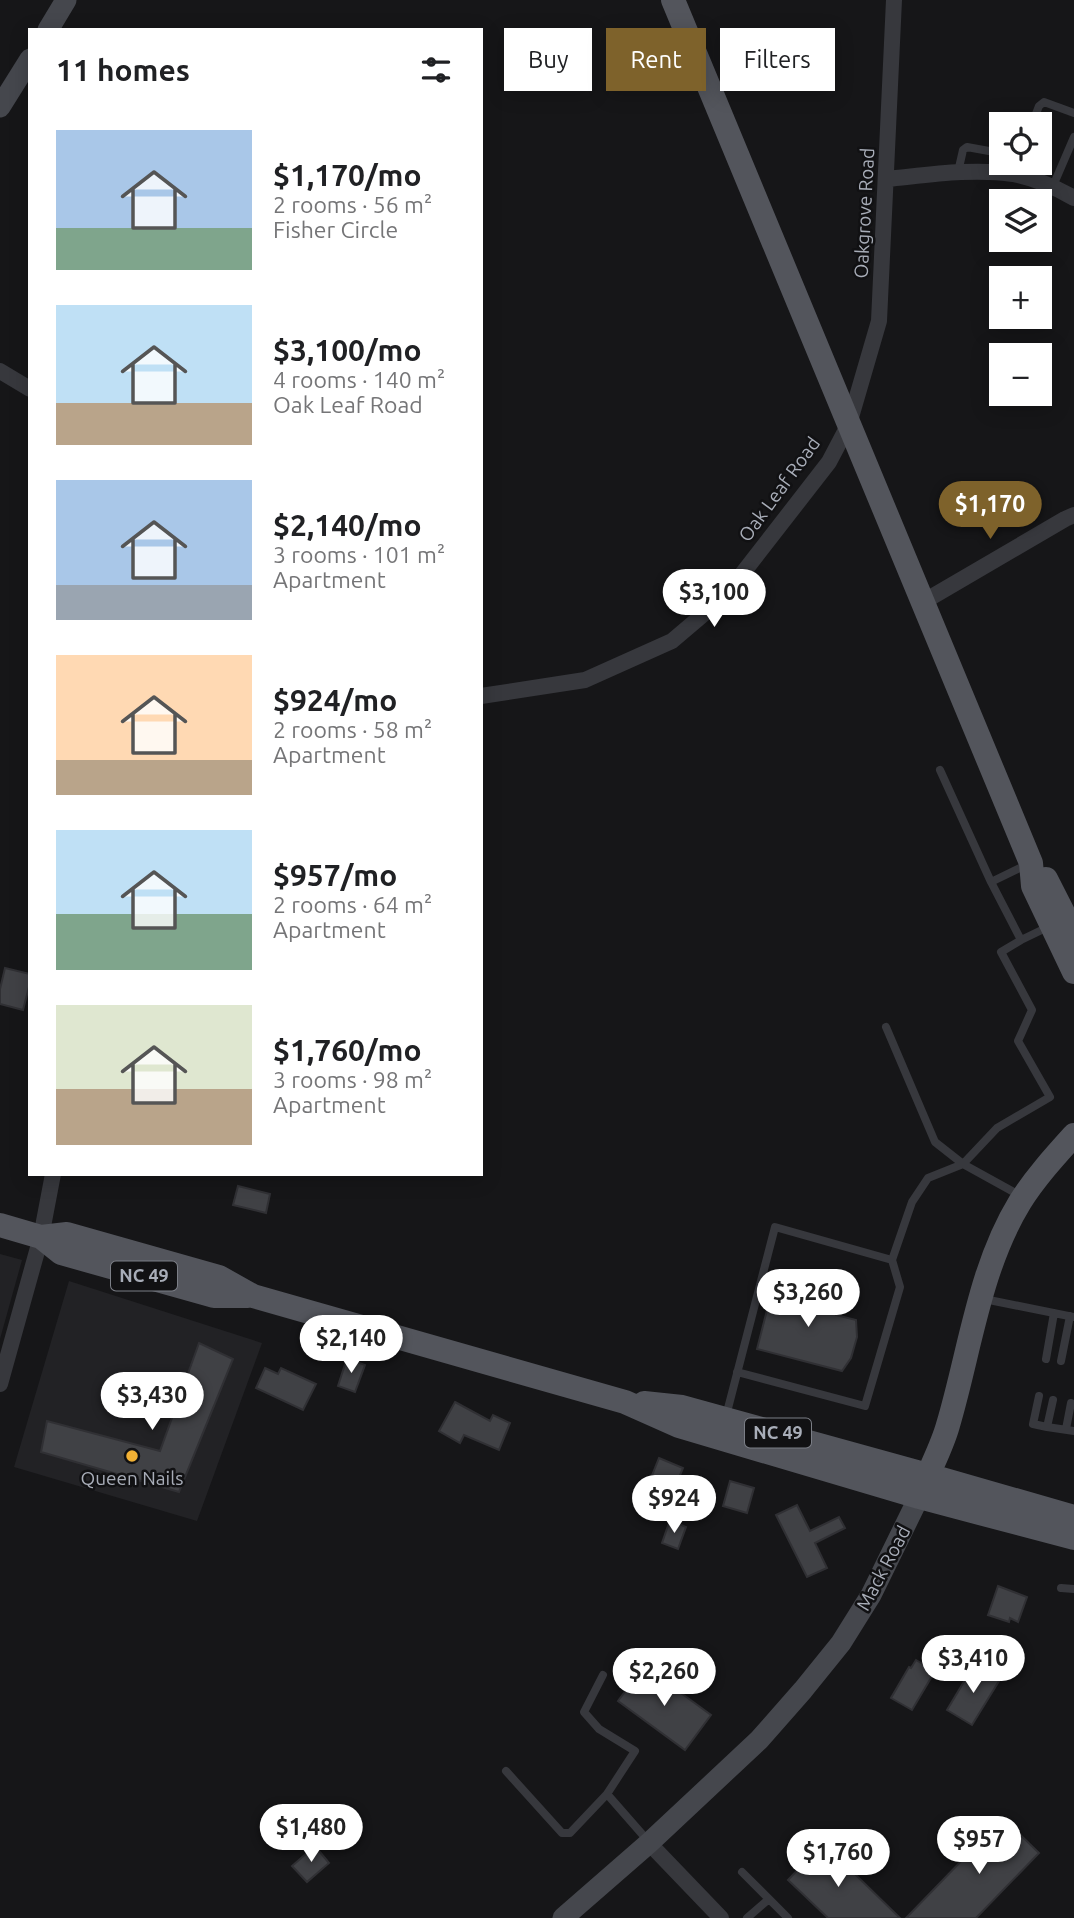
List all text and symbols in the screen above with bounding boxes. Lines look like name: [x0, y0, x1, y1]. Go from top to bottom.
chip: Buy: [504, 28, 592, 91]
chip: Rent: [606, 28, 706, 91]
chip: Filters: [720, 28, 835, 91]
icon: filters: [417, 51, 455, 89]
text: 11 homes: [56, 53, 190, 87]
map controls: [989, 112, 1052, 406]
button: locate: [989, 112, 1052, 175]
street label: Oakgrove Road: [850, 147, 878, 279]
icon: home: [112, 158, 196, 242]
text: $1,170/mo: [273, 158, 422, 192]
button: layers: [989, 189, 1052, 252]
text: 2 rooms · 56 m²: [273, 192, 432, 217]
text: Fisher Circle: [273, 217, 398, 242]
button: +: [989, 266, 1052, 329]
icon: home: [112, 333, 196, 417]
text: $3,100/mo: [273, 333, 422, 367]
button: −: [989, 343, 1052, 406]
text: 4 rooms · 140 m²: [273, 367, 445, 392]
text: Oak Leaf Road: [273, 392, 423, 417]
street label: Oak Leaf Road: [734, 432, 824, 546]
pin: $1,170: [933, 482, 1047, 541]
text: $1,170: [955, 491, 1025, 516]
icon: home: [112, 508, 196, 592]
text: $2,140/mo: [273, 508, 422, 542]
text: 3 rooms · 101 m²: [273, 542, 445, 567]
text: Apartment: [273, 567, 386, 592]
pin: $3,100: [657, 570, 771, 629]
text: $3,100: [679, 579, 749, 604]
icon: home: [112, 683, 196, 767]
text: $924/mo: [273, 683, 397, 717]
text: 2 rooms · 58 m²: [273, 717, 432, 742]
text: Apartment: [273, 742, 386, 767]
icon: home: [112, 858, 196, 942]
text: $957/mo: [273, 858, 397, 892]
text: 2 rooms · 64 m²: [273, 892, 432, 917]
text: Apartment: [273, 917, 386, 942]
icon: home: [112, 1033, 196, 1117]
text: $1,760/mo: [273, 1033, 422, 1067]
text: 3 rooms · 98 m²: [273, 1067, 432, 1092]
text: Apartment: [273, 1092, 386, 1117]
road number: NC 49: [111, 1261, 177, 1290]
pin: $3,260: [751, 1270, 865, 1329]
text: $3,260: [773, 1279, 843, 1304]
pin: $2,140: [294, 1316, 408, 1375]
text: $2,140: [316, 1325, 386, 1350]
pin: $3,430: [95, 1372, 209, 1432]
text: $3,430: [117, 1382, 187, 1407]
road number: NC 49: [745, 1418, 811, 1448]
marker: Queen Nails: [124, 1448, 140, 1464]
place label: Queen Nails: [81, 1467, 183, 1489]
pin: $924: [633, 1476, 715, 1535]
text: $924: [648, 1485, 700, 1510]
street label: Mack Road: [851, 1522, 915, 1614]
pin: $3,410: [916, 1636, 1030, 1695]
text: $3,410: [938, 1645, 1008, 1670]
pin: $2,260: [607, 1648, 721, 1708]
text: $2,260: [629, 1658, 699, 1683]
pin: $1,480: [254, 1804, 368, 1864]
text: $1,480: [276, 1814, 346, 1839]
pin: $957: [938, 1816, 1020, 1876]
text: $957: [953, 1826, 1005, 1851]
pin: $1,760: [781, 1829, 895, 1889]
text: $1,760: [803, 1839, 873, 1864]

